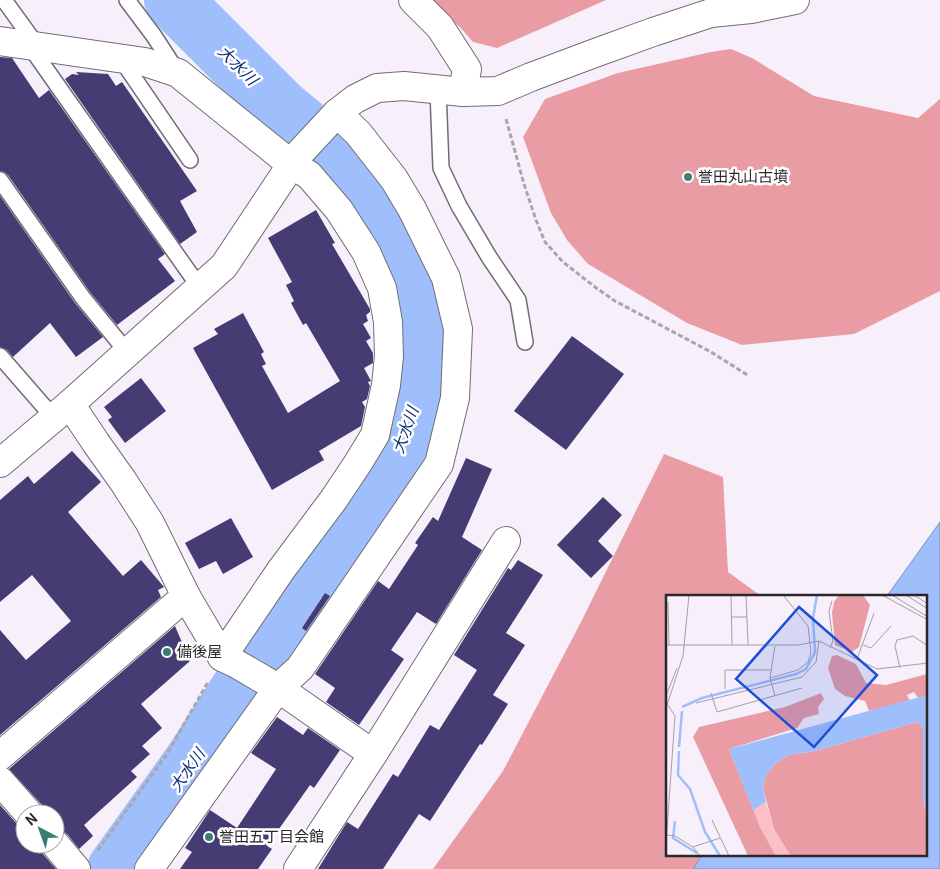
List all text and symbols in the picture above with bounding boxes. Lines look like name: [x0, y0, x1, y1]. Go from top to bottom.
water label: 大水川: [213, 39, 266, 91]
place label: 誉田丸山古墳: [698, 165, 788, 186]
marker: 誉田丸山古墳: [682, 171, 694, 183]
water label: 大水川: [385, 401, 424, 456]
inset map: [666, 595, 928, 856]
place label: 備後屋: [177, 640, 222, 661]
marker: 備後屋: [161, 646, 173, 658]
water label: 大水川: [163, 741, 211, 796]
north arrow: [15, 804, 65, 854]
text: N: [20, 807, 41, 829]
place label: 誉田五丁目会館: [219, 825, 324, 846]
marker: 誉田五丁目会館: [203, 831, 215, 843]

